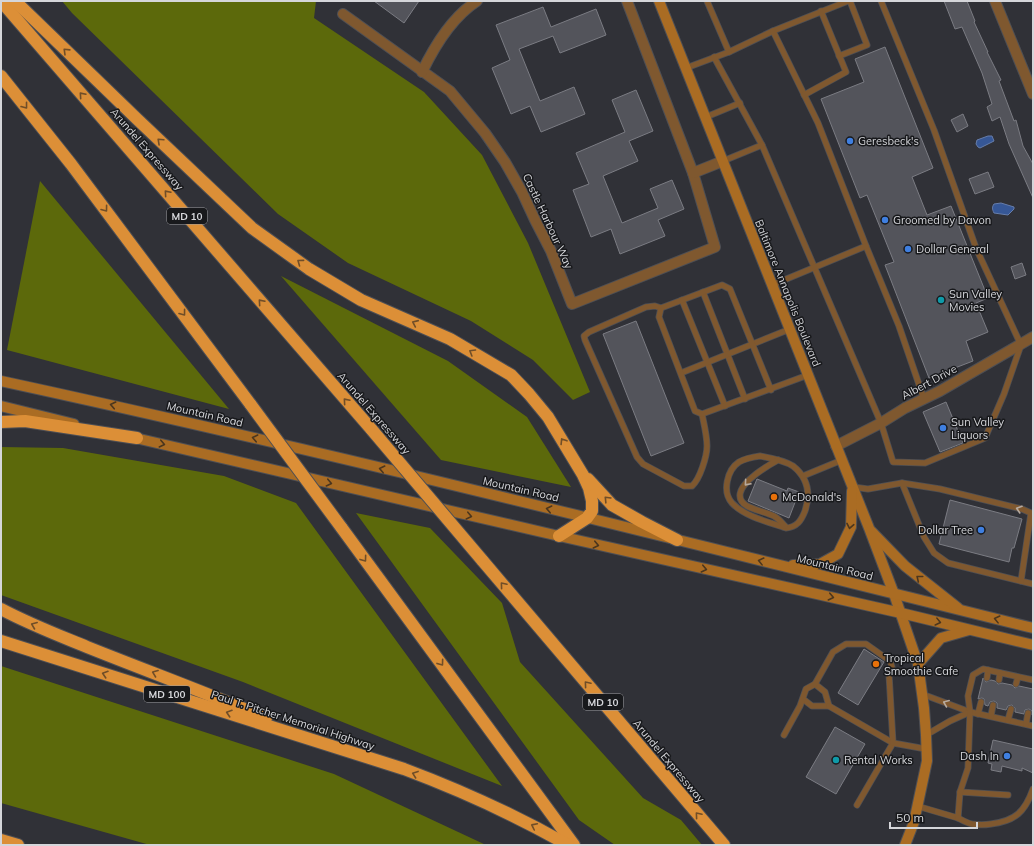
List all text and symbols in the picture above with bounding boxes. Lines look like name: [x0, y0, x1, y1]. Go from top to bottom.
one-way arrow: [63, 48, 71, 55]
one-way arrow: [80, 92, 87, 100]
one-way arrow: [21, 102, 28, 109]
street label: Arundel Expressway: [107, 105, 187, 193]
place label: Geresbeck's: [858, 134, 919, 148]
marker: Geresbeck's: [845, 136, 855, 146]
one-way arrow: [157, 138, 165, 145]
street label: Castle Harbour Way: [520, 171, 576, 271]
one-way arrow: [165, 191, 172, 198]
one-way arrow: [100, 205, 107, 212]
road number: MD 10: [167, 208, 207, 224]
place label: Groomed by Davon: [893, 213, 991, 227]
marker: Groomed by Davon: [880, 215, 890, 225]
street label: Baltimore Annapolis Boulevard: [752, 217, 824, 369]
place label: Dollar General: [916, 242, 989, 256]
marker: Dollar General: [903, 244, 913, 254]
one-way arrow: [297, 259, 304, 267]
place label: Sun Valley Movies: [949, 287, 1002, 314]
marker: Sun Valley Movies: [936, 295, 946, 305]
one-way arrow: [259, 300, 266, 307]
one-way arrow: [178, 309, 185, 316]
one-way arrow: [411, 320, 419, 328]
one-way arrow: [469, 349, 476, 356]
street label: Albert Drive: [899, 362, 959, 402]
street label: Arundel Expressway: [334, 369, 414, 457]
street label: Mountain Road: [165, 398, 245, 430]
one-way arrow: [344, 398, 351, 405]
one-way arrow: [110, 402, 117, 410]
place label: Sun Valley Liquors: [951, 415, 1004, 442]
marker: Sun Valley Liquors: [938, 423, 948, 433]
one-way arrow: [252, 435, 259, 443]
one-way arrow: [560, 438, 568, 445]
one-way arrow: [158, 439, 165, 448]
one-way arrow: [379, 465, 385, 473]
street label: Mountain Road: [481, 473, 561, 505]
one-way arrow: [325, 478, 332, 487]
one-way arrow: [744, 479, 751, 486]
place label: McDonald's: [782, 490, 842, 504]
marker: McDonald's: [769, 492, 779, 502]
one-way arrow: [604, 496, 612, 504]
one-way arrow: [546, 505, 552, 513]
one-way arrow: [1016, 505, 1023, 514]
one-way arrow: [466, 511, 473, 519]
one-way arrow: [846, 523, 855, 529]
place label: Dollar Tree: [918, 523, 973, 537]
marker: Dollar Tree: [976, 525, 986, 535]
one-way arrow: [593, 540, 599, 548]
street label: Mountain Road: [796, 551, 874, 583]
one-way arrow: [359, 554, 366, 561]
one-way arrow: [757, 557, 764, 566]
one-way arrow: [701, 564, 707, 572]
one-way arrow: [917, 575, 924, 582]
one-way arrow: [501, 582, 508, 589]
one-way arrow: [828, 593, 834, 601]
one-way arrow: [994, 615, 1001, 624]
one-way arrow: [935, 617, 942, 626]
one-way arrow: [30, 622, 38, 630]
place label: Tropical Smoothie Cafe: [884, 651, 958, 678]
one-way arrow: [436, 659, 443, 666]
marker: Tropical Smoothie Cafe: [871, 659, 881, 669]
one-way arrow: [102, 670, 109, 679]
one-way arrow: [151, 670, 158, 678]
one-way arrow: [585, 681, 592, 689]
road number: MD 100: [144, 686, 190, 702]
street label: Paul T. Pitcher Memorial Highway: [210, 687, 377, 753]
road number: MD 10: [583, 694, 623, 710]
one-way arrow: [942, 700, 949, 708]
one-way arrow: [226, 710, 233, 718]
street label: Arundel Expressway: [630, 716, 708, 806]
place label: Dash In: [960, 749, 999, 763]
marker: Dash In: [1002, 751, 1012, 761]
place label: Rental Works: [844, 753, 913, 767]
marker: Rental Works: [831, 755, 841, 765]
one-way arrow: [411, 770, 418, 778]
scale bar: [890, 804, 977, 830]
text: 50 m: [896, 810, 924, 825]
one-way arrow: [696, 813, 703, 820]
one-way arrow: [530, 823, 538, 831]

